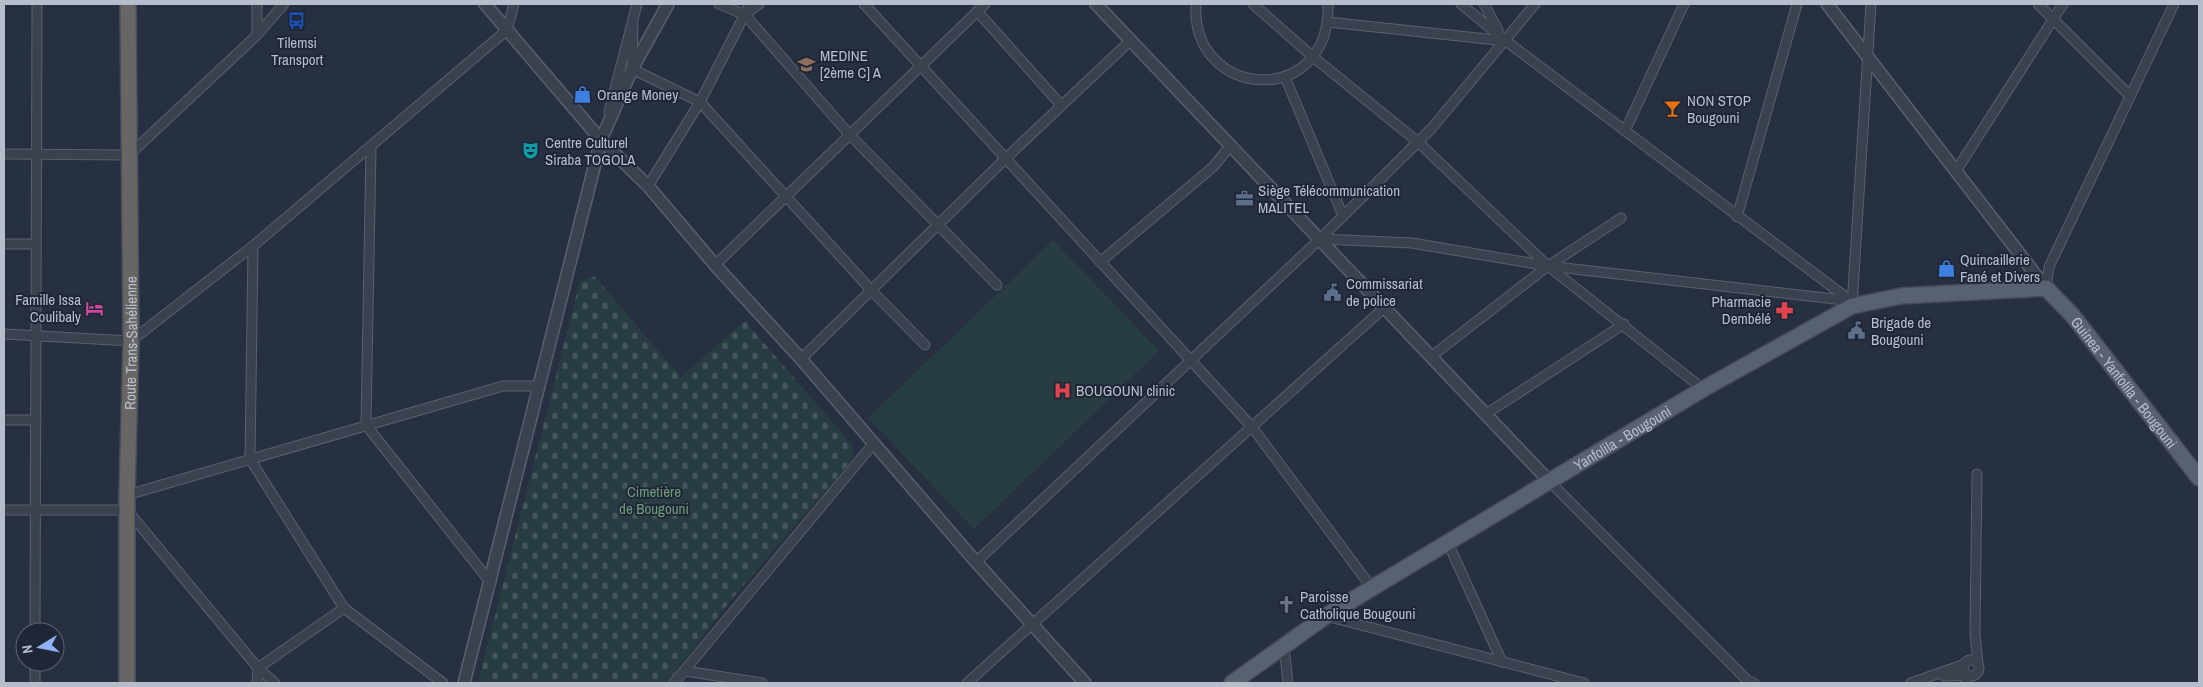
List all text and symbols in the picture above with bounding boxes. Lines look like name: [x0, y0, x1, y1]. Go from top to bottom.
bus stop icon: Tilemsi Transport: [287, 11, 307, 31]
place label: Tilemsi Transport: [271, 32, 324, 70]
place label: MEDINE [2ème C] A: [820, 45, 882, 83]
school or university icon: MEDINE [2ème C] A: [796, 54, 816, 74]
shop icon: Orange Money: [573, 84, 593, 104]
place label: Orange Money: [597, 84, 679, 105]
place label: NON STOP Bougouni: [1687, 90, 1751, 128]
bar icon: NON STOP Bougouni: [1663, 99, 1683, 119]
place label: Centre Culturel Siraba TOGOLA: [545, 132, 636, 170]
theatre icon: Centre Culturel Siraba TOGOLA: [521, 141, 541, 161]
place label: Siège Télécommunication MALITEL: [1258, 180, 1400, 218]
office icon: Siège Télécommunication MALITEL: [1234, 189, 1254, 209]
place label: Quincaillerie Fané et Divers: [1960, 249, 2040, 287]
shop icon: Quincaillerie Fané et Divers: [1936, 258, 1956, 278]
place label: Commissariat de police: [1346, 273, 1423, 311]
street label: Route Trans-Sahélienne: [119, 276, 142, 410]
public building icon: Commissariat de police: [1322, 282, 1342, 302]
place label: Famille Issa Coulibaly: [15, 289, 82, 327]
place label: Pharmacie Dembélé: [1712, 291, 1771, 329]
hotel icon: Famille Issa Coulibaly: [85, 298, 105, 318]
pharmacy icon: Pharmacie Dembélé: [1775, 300, 1795, 320]
place label: Brigade de Bougouni: [1871, 312, 1931, 350]
street label: Guinea - Yanfolila - Bougouni: [2067, 312, 2182, 452]
public building icon: Brigade de Bougouni: [1847, 321, 1867, 341]
hospital icon: BOUGOUNI clinic: [1052, 380, 1072, 400]
place label: BOUGOUNI clinic: [1076, 380, 1175, 401]
street label: Yanfolila - Bougouni: [1569, 400, 1675, 475]
park label: Cimetière de Bougouni: [619, 481, 689, 519]
place label: Paroisse Catholique Bougouni: [1300, 586, 1416, 624]
church icon: Paroisse Catholique Bougouni: [1276, 595, 1296, 615]
north arrow: [15, 622, 65, 672]
text: N: [18, 644, 37, 655]

